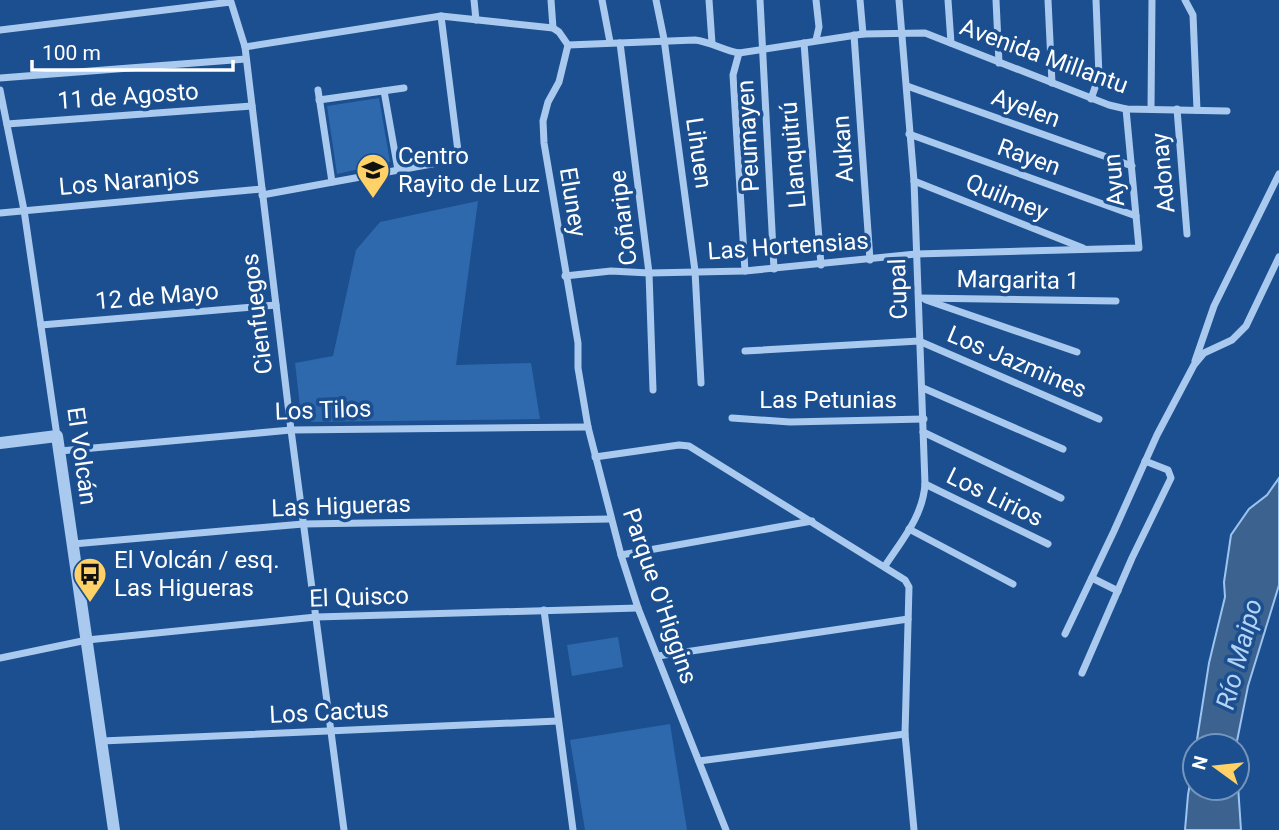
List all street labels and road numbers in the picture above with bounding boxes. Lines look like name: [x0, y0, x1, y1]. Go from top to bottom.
street label: Avenida Millantu: [956, 13, 1132, 99]
street label: 11 de Agosto: [56, 77, 200, 115]
street label: Peumayen: [731, 79, 765, 193]
street label: Ayelen: [988, 83, 1064, 133]
street label: Llanquitrú: [774, 100, 812, 210]
street label: Aukan: [827, 114, 859, 184]
street label: Lihuen: [680, 116, 718, 190]
street label: Adonay: [1145, 131, 1180, 214]
street label: Rayen: [994, 133, 1064, 181]
street label: Ayun: [1098, 152, 1130, 208]
street label: Los Naranjos: [58, 161, 200, 201]
street label: Eluney: [554, 165, 592, 239]
street label: Quilmey: [962, 168, 1053, 226]
street label: Coñaripe: [603, 169, 643, 267]
street label: Las Hortensias: [707, 226, 869, 266]
street label: Cienfuegos: [236, 252, 278, 376]
street label: Cupal: [883, 258, 913, 320]
street label: Margarita 1: [956, 265, 1080, 295]
street label: 12 de Mayo: [94, 277, 220, 315]
street label: Los Jazmines: [943, 320, 1091, 404]
street label: Las Petunias: [759, 386, 897, 414]
street label: Los Tilos: [274, 394, 372, 426]
street label: El Volcán: [61, 405, 103, 507]
street label: Los Lirios: [942, 462, 1048, 532]
street label: Las Higueras: [271, 490, 411, 522]
street label: Parque O'Higgins: [617, 505, 703, 687]
street label: El Quisco: [309, 581, 409, 613]
street label: Los Cactus: [269, 695, 389, 729]

